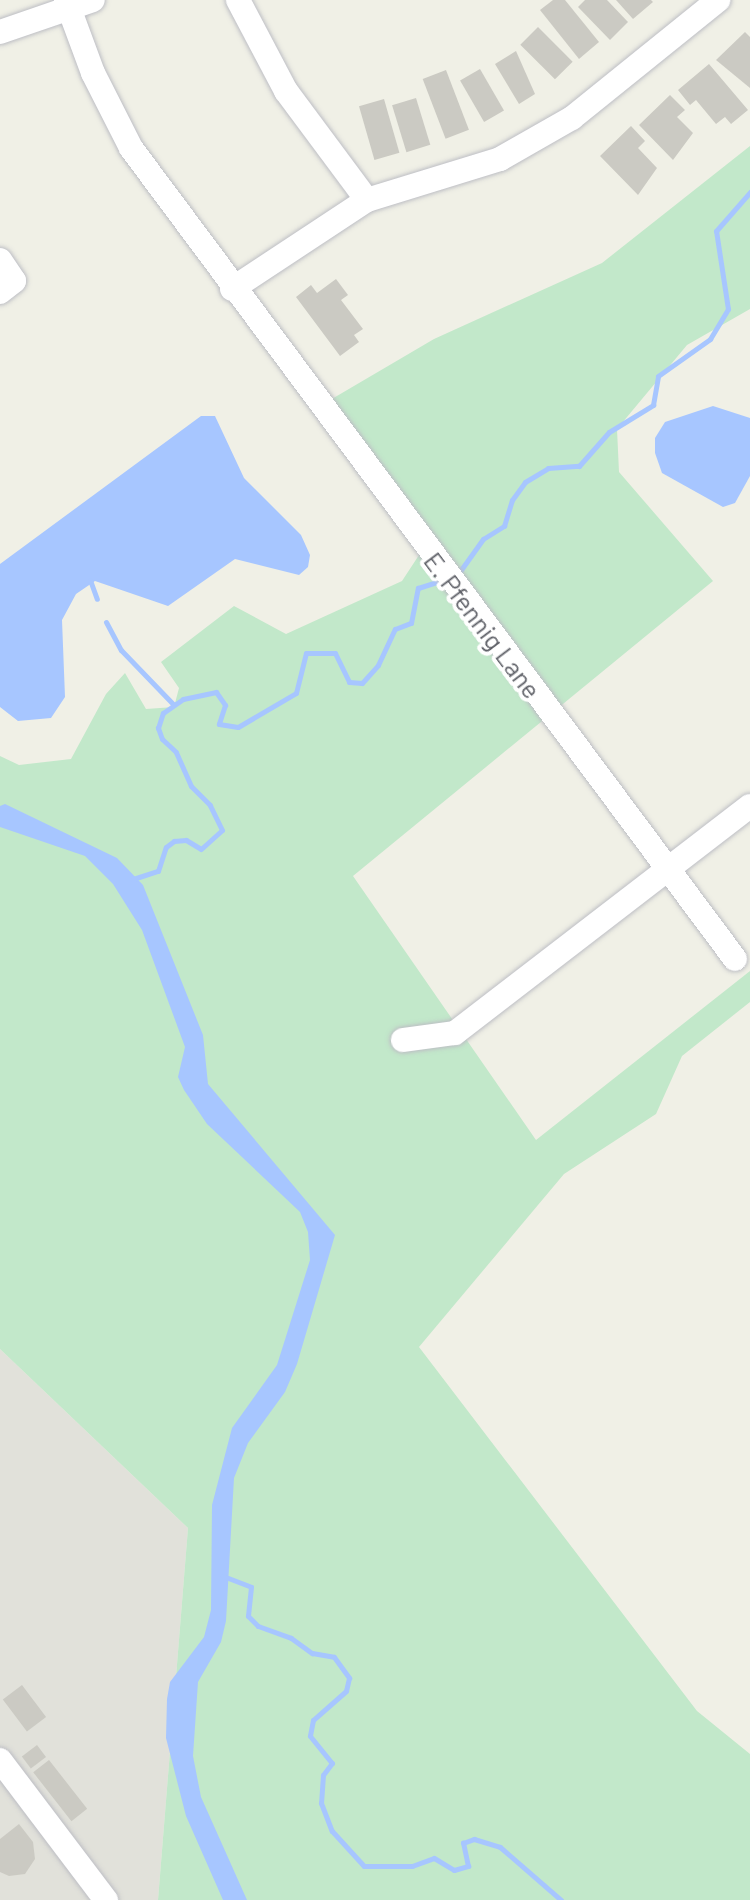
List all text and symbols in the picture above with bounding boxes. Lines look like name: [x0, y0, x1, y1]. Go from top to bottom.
street label: E. Pfennig Lane: [418, 546, 548, 704]

